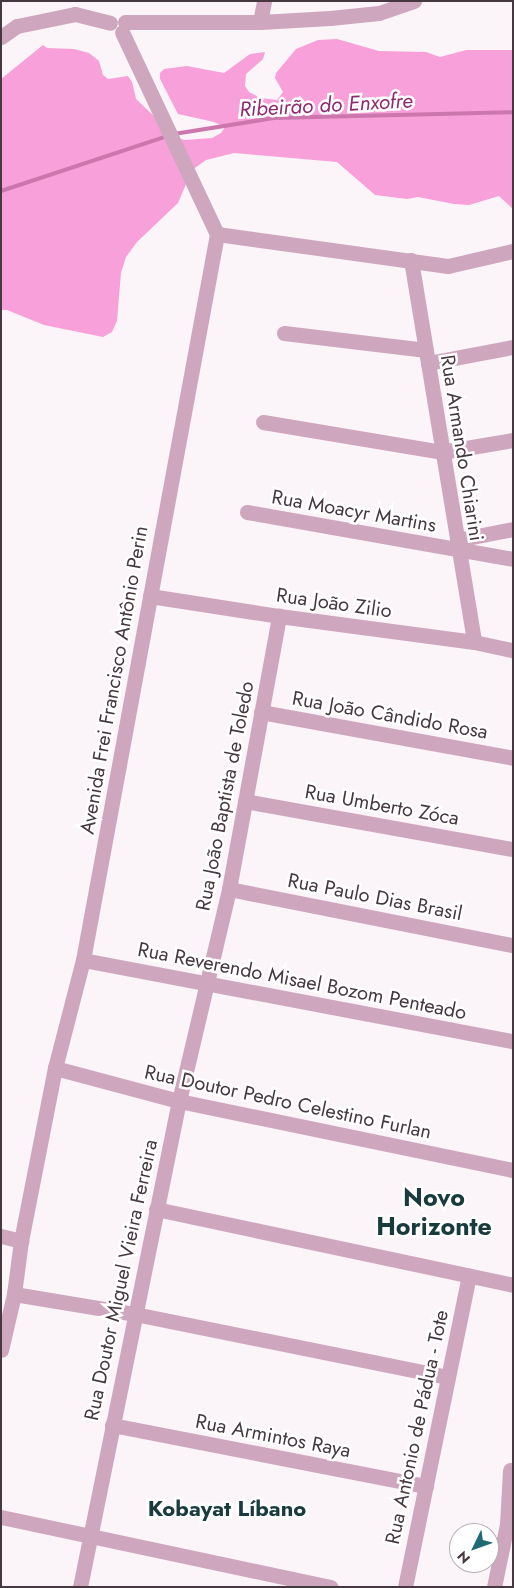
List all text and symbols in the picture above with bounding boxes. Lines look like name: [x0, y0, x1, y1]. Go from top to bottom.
water label: Ribeirão do Enxofre: [239, 88, 413, 122]
street label: Rua Armando Chiarini: [435, 353, 489, 543]
street label: Rua Moacyr Martins: [270, 485, 438, 537]
street label: Avenida Frei Francisco Antônio Perin: [75, 524, 153, 836]
street label: Rua João Zilio: [275, 583, 393, 623]
street label: Rua João Baptista de Toledo: [191, 679, 259, 913]
street label: Rua João Cândido Rosa: [290, 686, 490, 744]
street label: Rua Umberto Zóca: [303, 780, 461, 830]
street label: Rua Paulo Dias Brasil: [286, 868, 464, 926]
street label: Rua Reverendo Misael Bozom Penteado: [136, 937, 468, 1025]
street label: Rua Doutor Pedro Celestino Furlan: [142, 1060, 434, 1144]
street label: Rua Doutor Miguel Vieira Ferreira: [79, 1137, 163, 1423]
district label: Novo Horizonte: [376, 1183, 492, 1242]
street label: Rua Antonio de Pádua - Tote: [380, 1308, 454, 1546]
street label: Rua Armintos Raya: [193, 1409, 353, 1463]
district label: Kobayat Líbano: [148, 1496, 306, 1522]
north arrow: [449, 1523, 499, 1573]
text: N: [452, 1547, 475, 1568]

